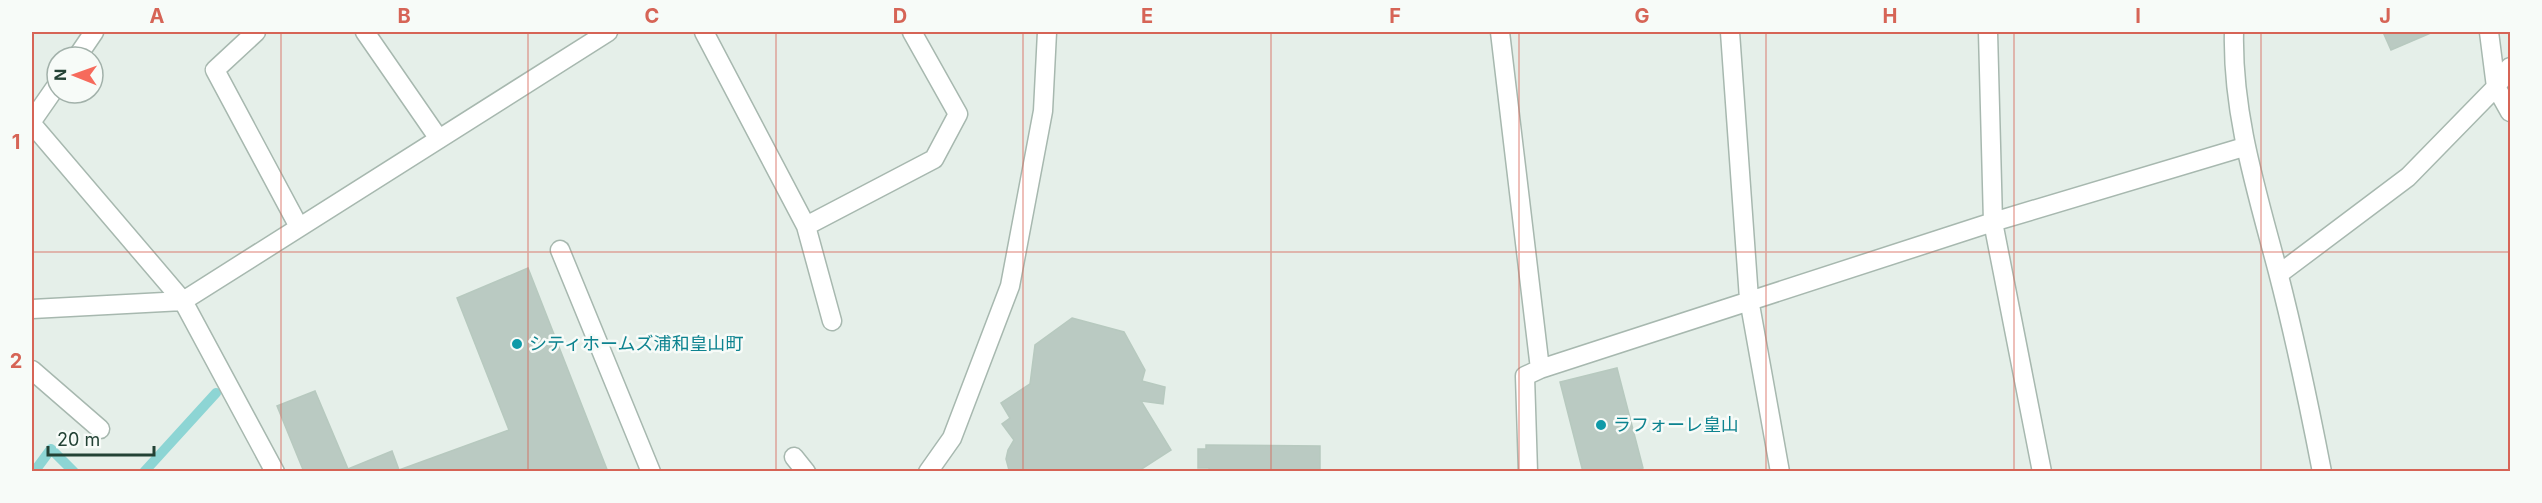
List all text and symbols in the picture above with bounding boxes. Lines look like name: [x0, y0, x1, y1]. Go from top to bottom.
text: A: [150, 4, 165, 28]
text: B: [397, 4, 411, 28]
text: C: [645, 4, 659, 28]
text: D: [893, 4, 907, 28]
text: E: [1141, 4, 1153, 28]
text: F: [1389, 4, 1401, 28]
text: G: [1634, 4, 1650, 28]
text: H: [1883, 4, 1897, 28]
text: I: [2135, 4, 2141, 28]
text: J: [2379, 4, 2391, 28]
north arrow: [45, 45, 105, 105]
text: N: [50, 68, 70, 81]
text: 1: [12, 130, 20, 154]
place label: シティホームズ浦和皇山町: [529, 333, 743, 354]
marker: シティホームズ浦和皇山町: [510, 337, 524, 351]
text: 2: [10, 349, 22, 373]
place label: ラフォーレ皇山: [1613, 414, 1739, 435]
marker: ラフォーレ皇山: [1594, 418, 1608, 432]
scale bar: [48, 419, 154, 457]
text: 20 m: [57, 429, 100, 450]

